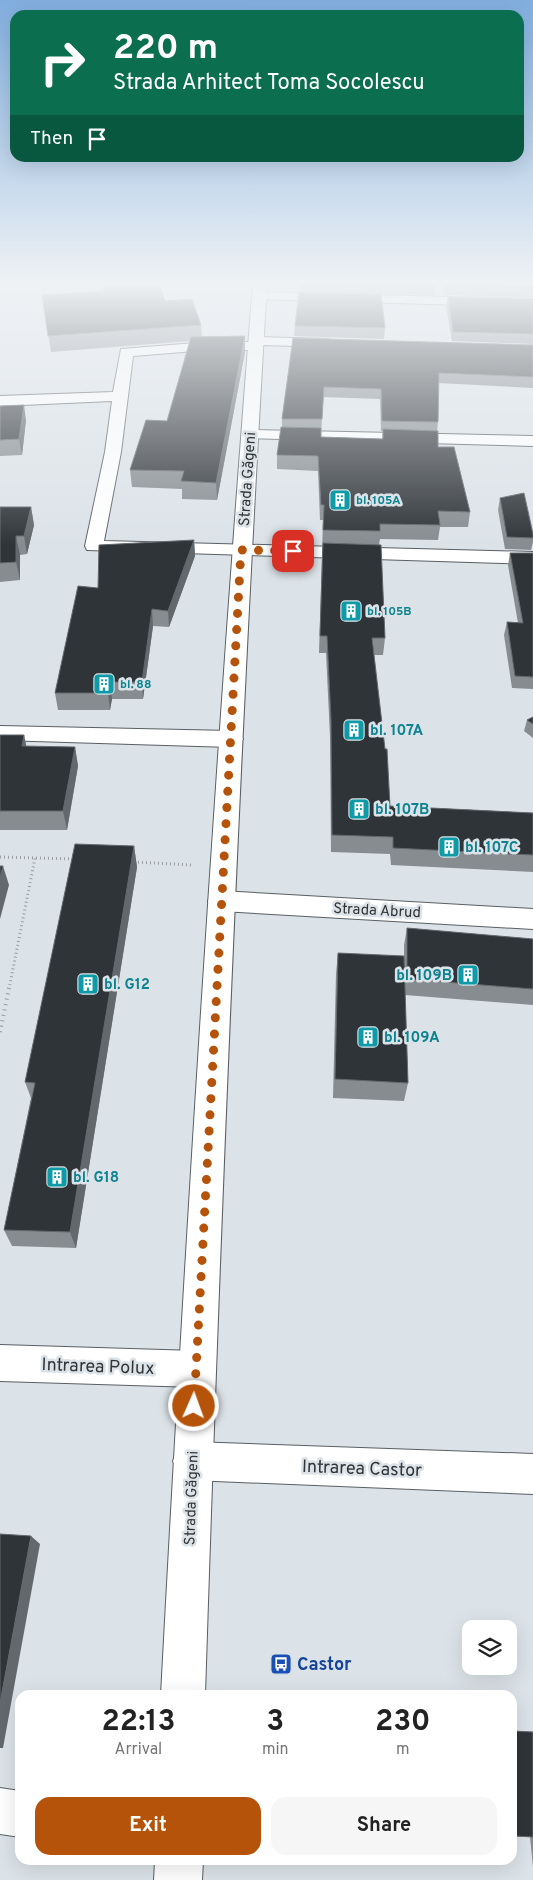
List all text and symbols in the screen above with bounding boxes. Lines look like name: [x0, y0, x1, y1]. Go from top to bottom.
text: 220 m: [113, 27, 218, 71]
icon: right: [30, 30, 95, 95]
text: Strada Arhitect Toma Socolescu: [113, 70, 425, 97]
icon: arrive: [83, 125, 111, 153]
text: Then: [30, 127, 73, 151]
street label: Strada Găgeni: [236, 431, 261, 527]
building icon: bl. 105A: [328, 488, 352, 512]
place label: bl. 105A: [356, 493, 401, 509]
pin: [272, 530, 314, 572]
icon: arrive: [279, 537, 307, 565]
building icon: bl. 105B: [339, 599, 363, 623]
place label: bl. 105B: [367, 604, 412, 620]
building icon: bl. 88: [92, 672, 116, 696]
place label: bl. 88: [120, 677, 151, 693]
building icon: bl. 107A: [342, 718, 366, 742]
place label: bl. 107A: [370, 722, 423, 741]
building icon: bl. 107B: [347, 797, 371, 821]
place label: bl. 107B: [375, 801, 429, 820]
building icon: bl. 107C: [437, 835, 461, 859]
place label: bl. 107C: [465, 839, 518, 858]
street label: Strada Abrud: [333, 900, 421, 923]
building icon: bl. 109B: [456, 963, 480, 987]
place label: bl. 109B: [396, 967, 452, 986]
building icon: bl. G12: [76, 972, 100, 996]
place label: bl. G12: [104, 976, 150, 995]
building icon: bl. 109A: [356, 1025, 380, 1049]
place label: bl. 109A: [384, 1029, 440, 1048]
building icon: bl. G18: [45, 1165, 69, 1189]
place label: bl. G18: [73, 1169, 119, 1188]
street label: Intrarea Polux: [41, 1354, 155, 1381]
position arrow: [167, 1379, 219, 1431]
street label: Strada Găgeni: [181, 1451, 204, 1546]
street label: Intrarea Castor: [301, 1456, 422, 1483]
map controls: [462, 1620, 517, 1675]
button: layers: [462, 1620, 517, 1675]
bus stop icon: Castor: [269, 1652, 293, 1676]
place label: Castor: [297, 1654, 352, 1677]
text: 22:13: [101, 1704, 175, 1741]
text: 3: [266, 1704, 284, 1741]
text: 230: [375, 1704, 431, 1741]
text: Arrival: [115, 1740, 162, 1760]
text: min: [262, 1740, 289, 1760]
text: m: [396, 1740, 410, 1760]
button: Exit: [35, 1797, 261, 1855]
button: Share: [271, 1797, 497, 1855]

